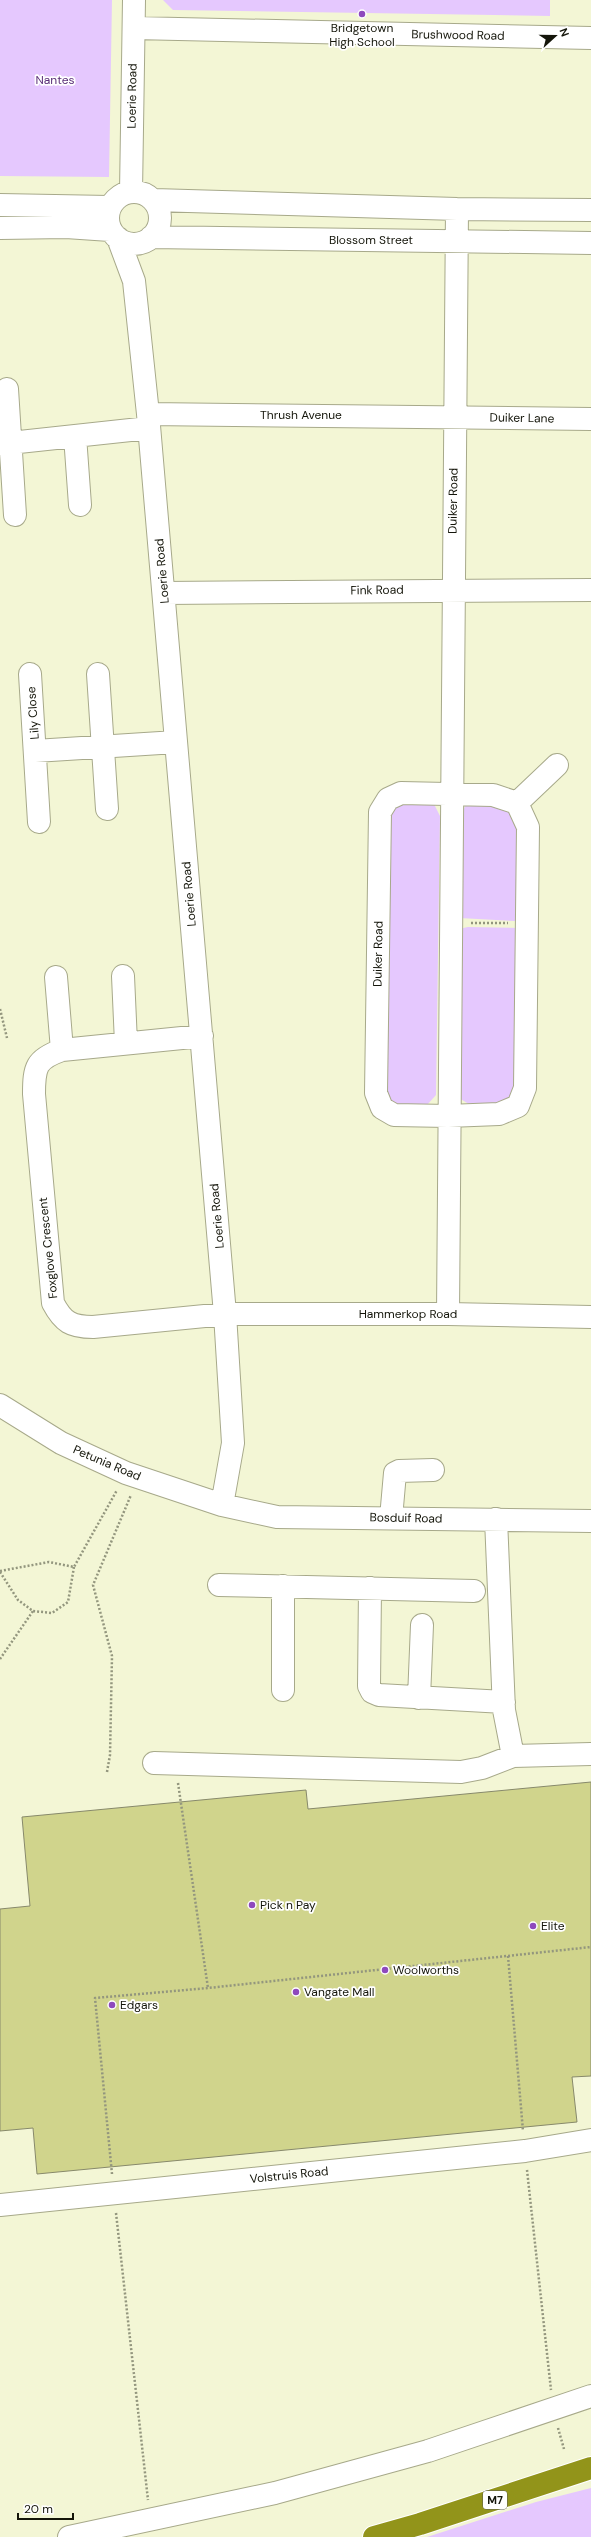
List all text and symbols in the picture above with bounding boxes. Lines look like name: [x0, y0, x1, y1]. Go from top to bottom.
marker: Bridgetown High School: [357, 9, 367, 19]
north arrow: [535, 16, 575, 56]
place label: Bridgetown High School: [329, 20, 395, 50]
street label: Brushwood Road: [411, 26, 505, 44]
text: N: [556, 26, 572, 39]
street label: Loerie Road: [123, 63, 141, 129]
park label: Nantes: [35, 72, 75, 88]
street label: Blossom Street: [329, 232, 413, 248]
street label: Thrush Avenue: [260, 407, 342, 423]
street label: Duiker Lane: [490, 409, 555, 427]
street label: Duiker Road: [444, 468, 462, 534]
street label: Loerie Road: [151, 538, 173, 604]
street label: Fink Road: [350, 582, 404, 598]
street label: Lily Close: [23, 686, 43, 740]
street label: Loerie Road: [178, 861, 200, 927]
street label: Duiker Road: [369, 921, 387, 987]
street label: Loerie Road: [206, 1183, 228, 1249]
street label: Foxglove Crescent: [35, 1196, 61, 1300]
street label: Hammerkop Road: [359, 1306, 457, 1322]
street label: Petunia Road: [71, 1442, 143, 1484]
street label: Bosduif Road: [369, 1509, 443, 1527]
place label: Pick n Pay: [260, 1897, 316, 1913]
marker: Pick n Pay: [247, 1900, 257, 1910]
place label: Elite: [541, 1918, 565, 1934]
marker: Elite: [528, 1921, 538, 1931]
place label: Woolworths: [393, 1962, 459, 1978]
marker: Woolworths: [380, 1965, 390, 1975]
place label: Vangate Mall: [304, 1984, 374, 2000]
marker: Vangate Mall: [291, 1987, 301, 1997]
place label: Edgars: [120, 1997, 158, 2013]
marker: Edgars: [107, 2000, 117, 2010]
street label: Volstruis Road: [249, 2163, 329, 2187]
road number: M7: [483, 2491, 507, 2509]
scale bar: [18, 2495, 73, 2521]
text: 20 m: [24, 2501, 53, 2517]

